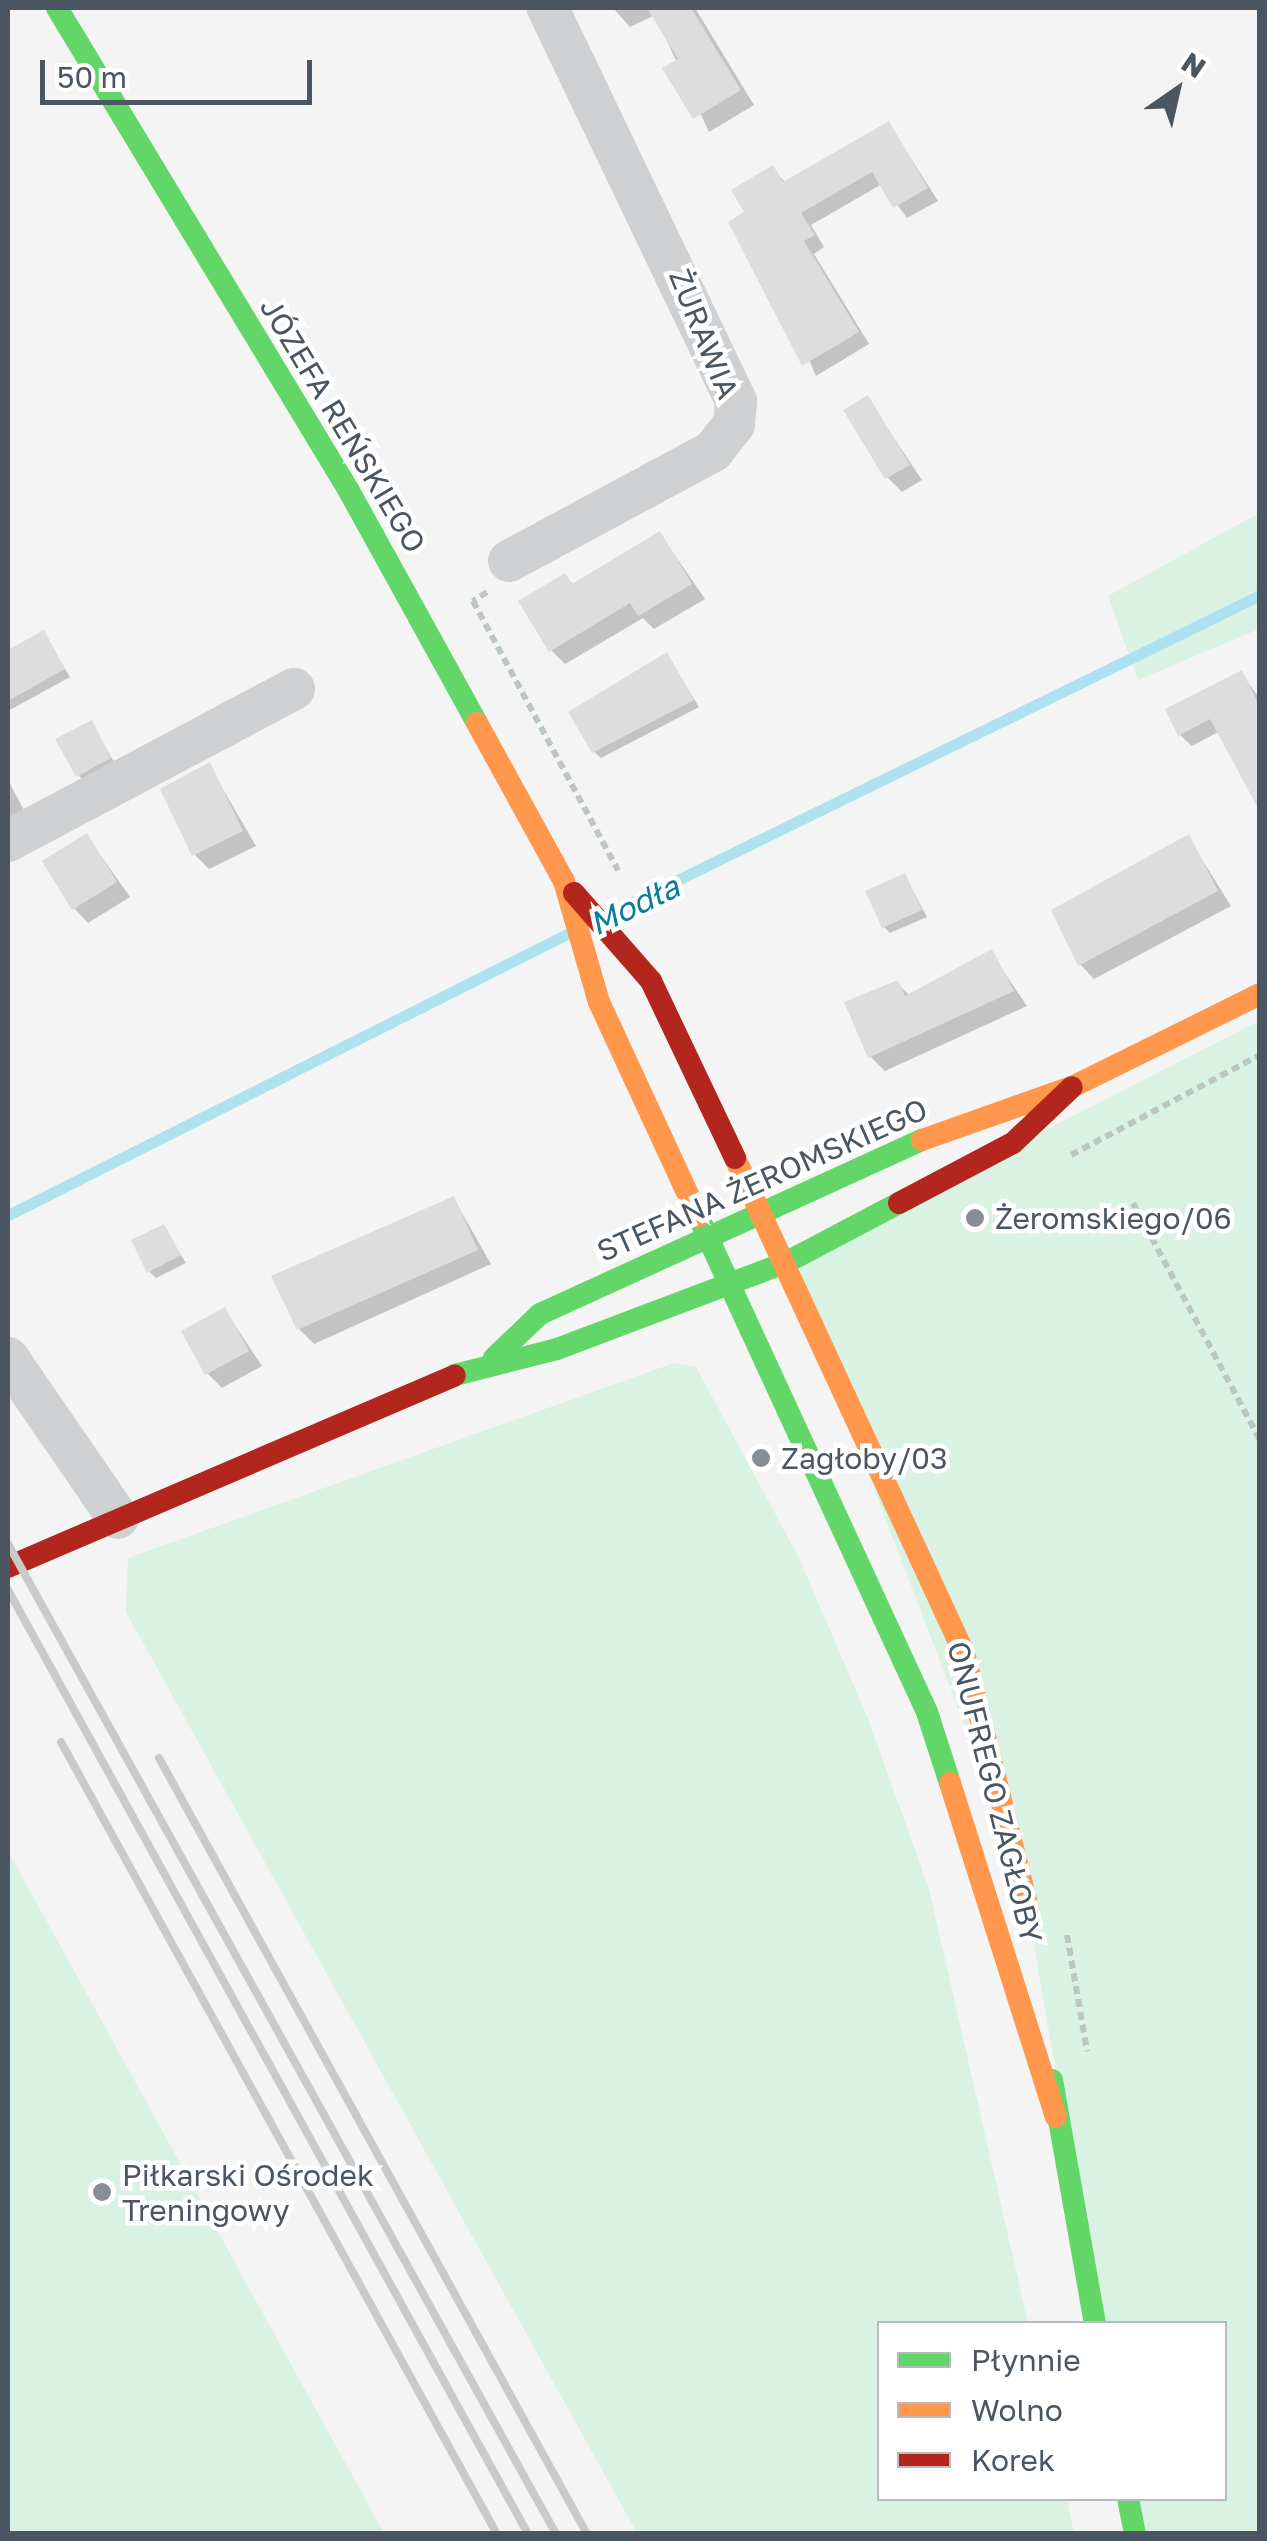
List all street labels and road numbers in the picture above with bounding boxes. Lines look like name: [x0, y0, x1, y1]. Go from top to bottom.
street label: ŻURAWIA: [662, 264, 746, 404]
street label: JÓZEFA REŃSKIEGO: [253, 291, 433, 559]
street label: STEFANA ŻEROMSKIEGO: [591, 1091, 933, 1269]
street label: ONUFREGO ZAGŁOBY: [940, 1637, 1050, 1947]

